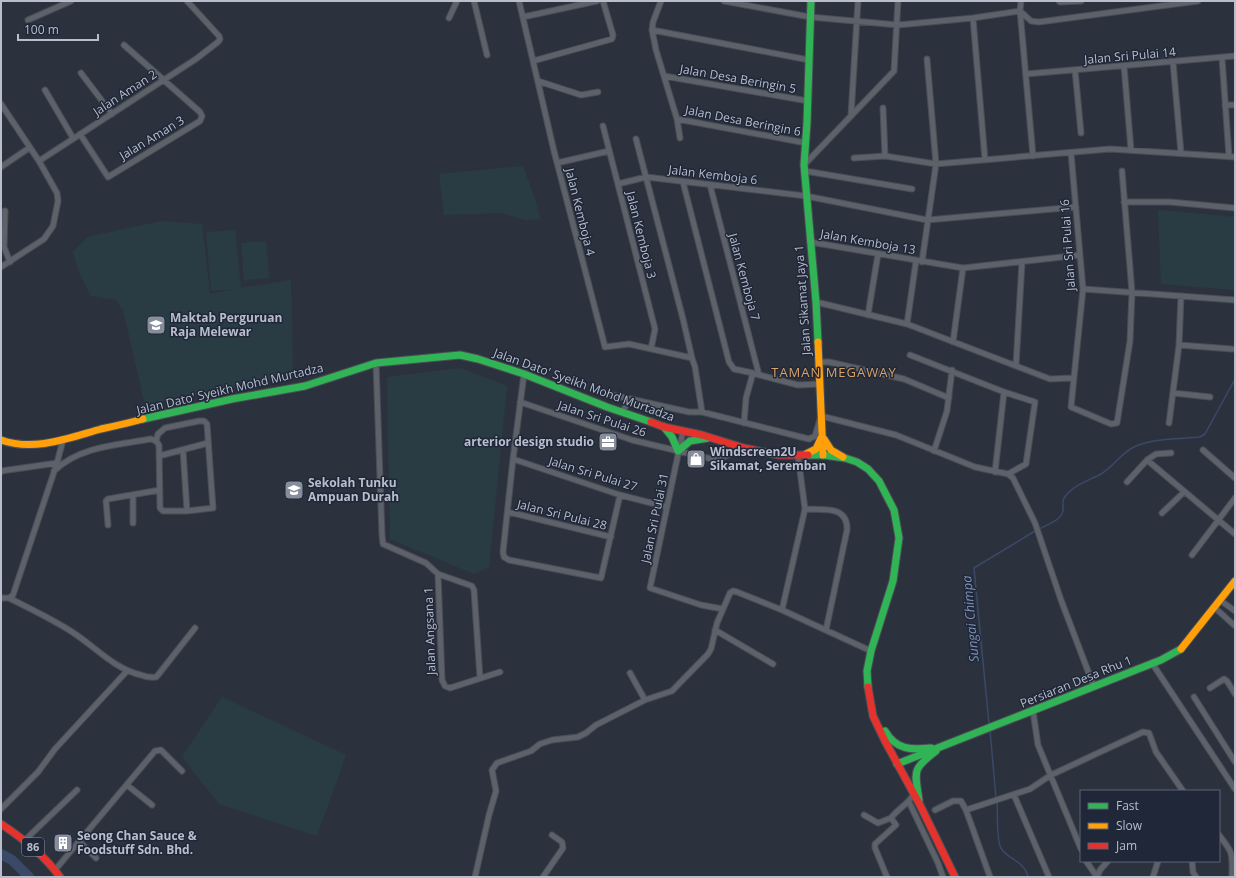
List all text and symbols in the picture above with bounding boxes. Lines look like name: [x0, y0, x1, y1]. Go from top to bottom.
scale bar: [18, 16, 98, 42]
text: 100 m: [24, 21, 59, 38]
street label: Jalan Sri Pulai 14: [1082, 43, 1177, 68]
street label: Jalan Desa Beringin 5: [678, 60, 798, 97]
street label: Jalan Aman 2: [89, 66, 160, 120]
street label: Jalan Desa Beringin 6: [683, 101, 803, 140]
street label: Jalan Aman 3: [115, 111, 187, 164]
street label: Jalan Kemboja 6: [667, 160, 759, 188]
street label: Jalan Kemboja 4: [561, 165, 600, 257]
street label: Jalan Kemboja 3: [622, 188, 661, 280]
street label: Jalan Sri Pulai 16: [1056, 198, 1079, 292]
street label: Jalan Kemboja 13: [818, 225, 917, 258]
street label: Jalan Kemboja 7: [724, 230, 764, 322]
street label: Jalan Sikamat Jaya 1: [790, 244, 815, 357]
place label: Maktab Perguruan Raja Melewar: [170, 309, 282, 340]
school or university icon: Maktab Perguruan Raja Melewar: [145, 314, 167, 336]
street label: Jalan Dato' Syeikh Mohd Murtadza: [490, 343, 677, 425]
street label: Jalan Dato' Syeikh Mohd Murtadza: [134, 359, 325, 419]
district label: TAMAN MEGAWAY: [771, 363, 897, 381]
street label: Jalan Sri Pulai 26: [555, 396, 649, 441]
office icon: arterior design studio: [597, 431, 619, 453]
place label: arterior design studio: [464, 433, 594, 450]
place label: Windscreen2U Sikamat, Seremban: [710, 443, 827, 474]
shop icon: Windscreen2U Sikamat, Seremban: [685, 448, 707, 470]
street label: Jalan Sri Pulai 27: [546, 452, 640, 495]
street label: Jalan Sri Pulai 31: [636, 471, 672, 566]
place label: Sekolah Tunku Ampuan Durah: [308, 474, 399, 505]
school or university icon: Sekolah Tunku Ampuan Durah: [283, 479, 305, 501]
street label: Jalan Sri Pulai 28: [515, 495, 609, 534]
water label: Sungai Chimpa: [957, 574, 983, 663]
street label: Jalan Angsana 1: [419, 587, 440, 676]
street label: Persiaran Desa Rhu 1: [1017, 651, 1134, 712]
legend: [1080, 790, 1220, 862]
text: Fast: [1116, 797, 1139, 814]
text: Slow: [1116, 817, 1143, 834]
place label: Seong Chan Sauce & Foodstuff Sdn. Bhd.: [77, 827, 197, 858]
building icon: Seong Chan Sauce & Foodstuff Sdn. Bhd.: [52, 832, 74, 854]
text: Jam: [1115, 837, 1137, 854]
road number: 86: [22, 838, 44, 856]

